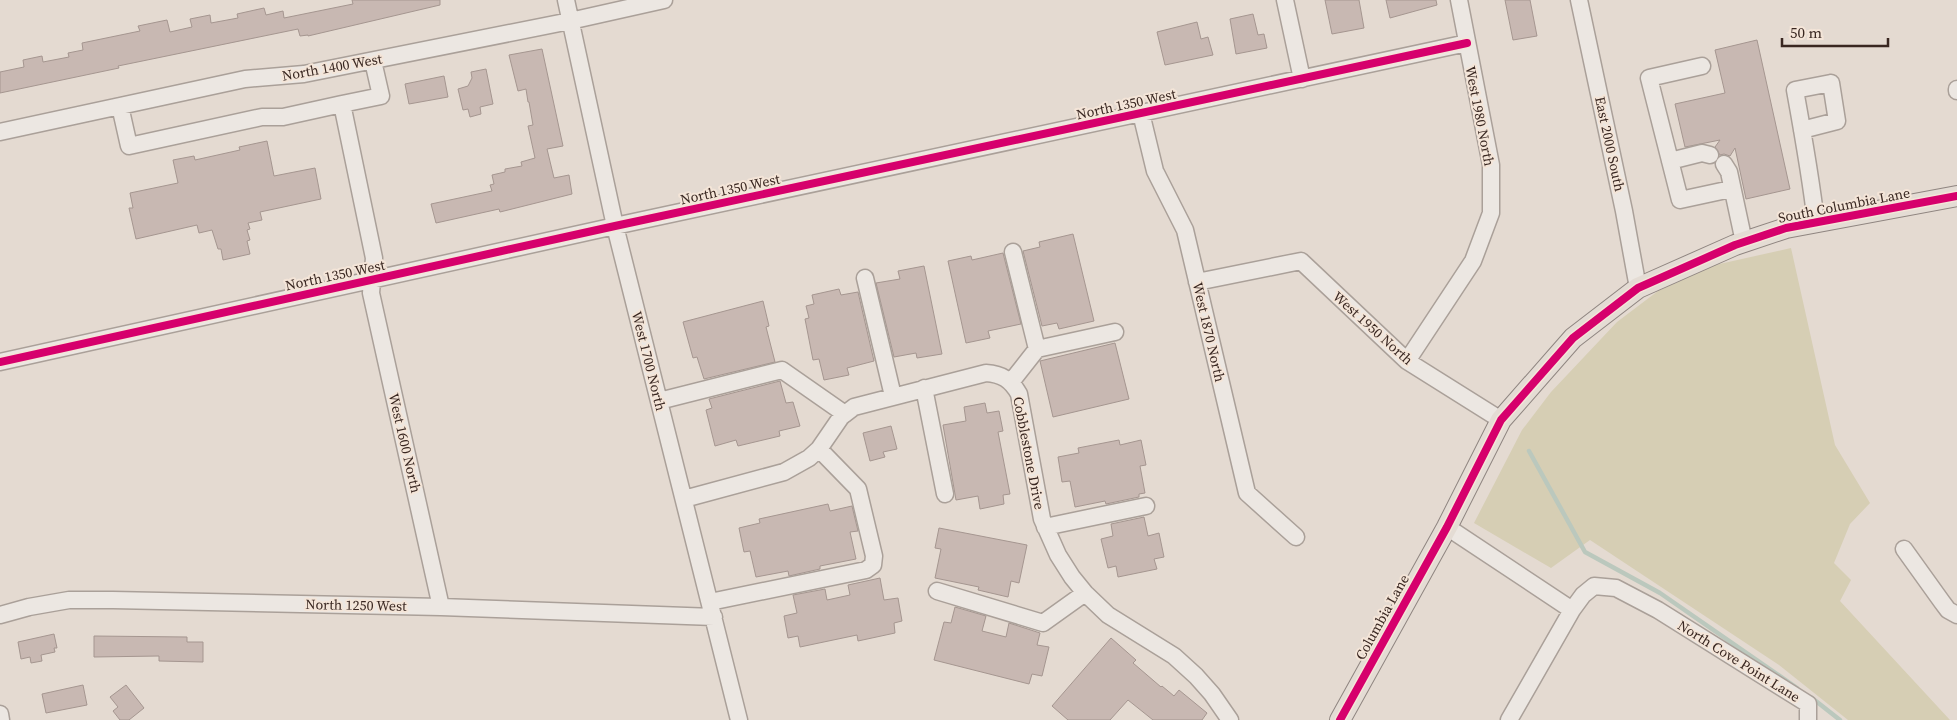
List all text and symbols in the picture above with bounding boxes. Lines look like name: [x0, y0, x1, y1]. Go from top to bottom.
scale bar: [1782, 15, 1888, 47]
text: 50 m: [1790, 22, 1822, 43]
street label: North 1400 West: [280, 48, 384, 86]
street label: West 1980 North: [1460, 64, 1500, 168]
street label: North 1350 West: [1074, 84, 1178, 124]
street label: East 2000 South: [1590, 95, 1630, 193]
street label: North 1350 West: [678, 169, 782, 209]
street label: South Columbia Lane: [1776, 182, 1912, 228]
street label: North 1350 West: [283, 255, 387, 295]
street label: West 1870 North: [1188, 280, 1230, 384]
street label: West 1950 North: [1329, 287, 1417, 369]
street label: West 1700 North: [627, 309, 671, 413]
street label: West 1600 North: [384, 391, 426, 495]
street label: Cobblestone Drive: [1008, 395, 1050, 511]
street label: Columbia Lane: [1350, 571, 1414, 663]
street label: North 1250 West: [305, 594, 407, 616]
street label: North Cove Point Lane: [1674, 615, 1804, 707]

